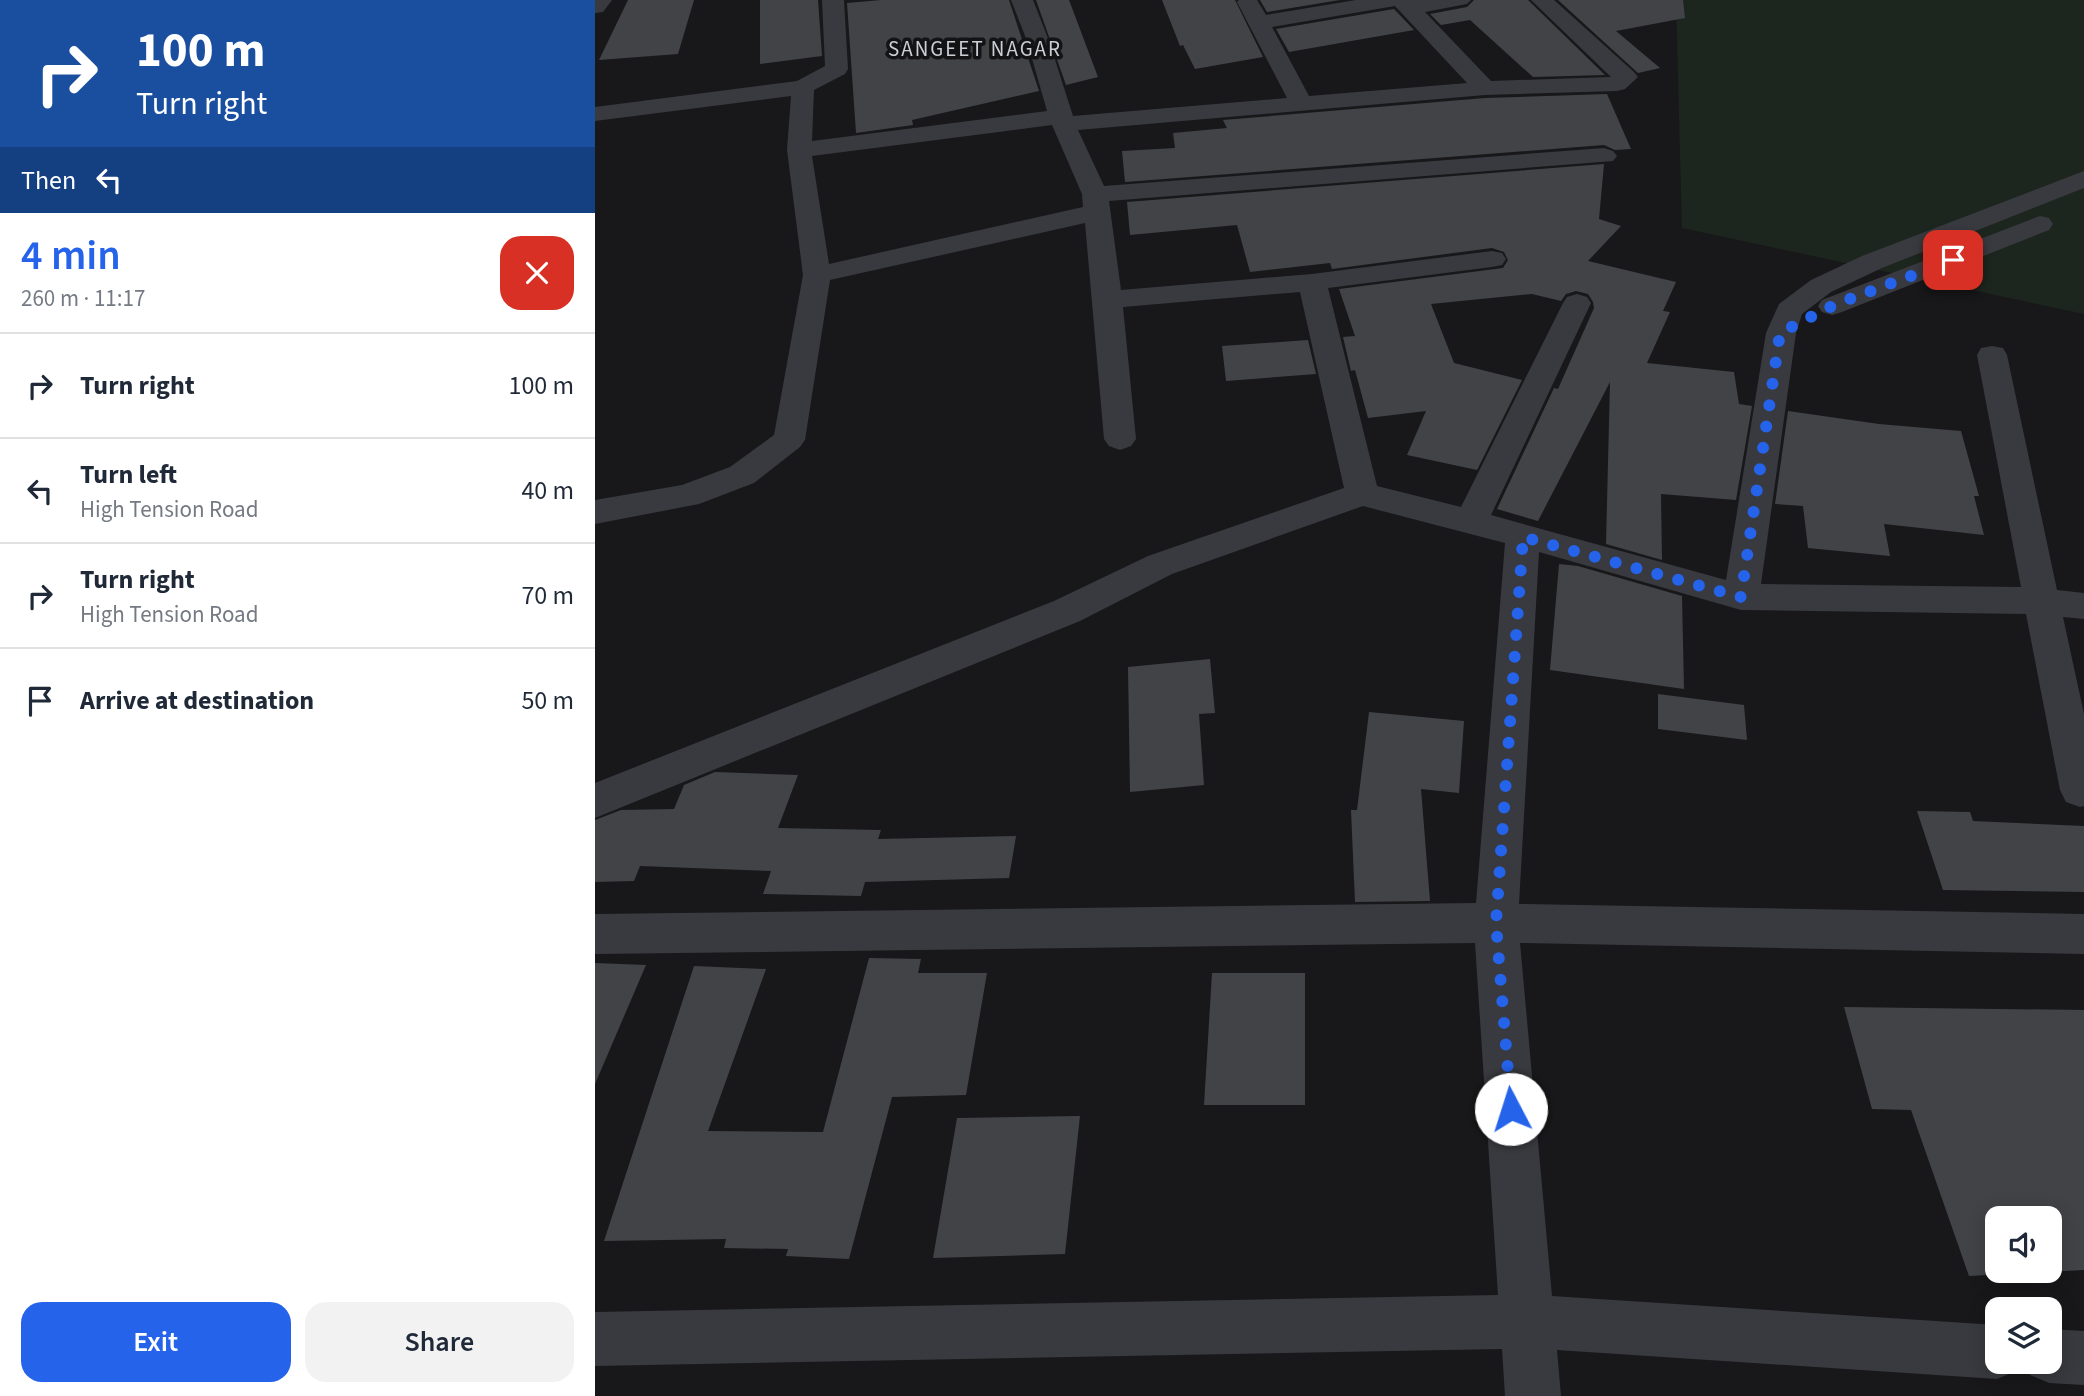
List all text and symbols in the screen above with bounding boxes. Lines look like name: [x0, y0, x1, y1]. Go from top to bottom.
text: 100 m: [136, 16, 265, 86]
icon: right: [21, 28, 112, 119]
district label: SANGEET NAGAR: [888, 34, 1062, 64]
text: Turn right: [136, 81, 267, 127]
icon: left: [90, 161, 128, 199]
text: Then: [21, 162, 76, 199]
text: 4 min: [21, 226, 121, 286]
pin: [1923, 230, 1983, 290]
button: close: [500, 236, 574, 310]
icon: arrive: [1934, 241, 1972, 279]
text: 260 m · 11:17: [21, 282, 145, 315]
icon: right: [21, 367, 59, 405]
text: Turn right: [80, 367, 195, 404]
text: 100 m: [508, 367, 574, 404]
text: Turn left: [80, 456, 177, 493]
icon: left: [21, 472, 59, 510]
text: 40 m: [521, 472, 574, 509]
text: High Tension Road: [80, 493, 258, 526]
text: Turn right: [80, 561, 195, 598]
icon: right: [21, 577, 59, 615]
text: 70 m: [521, 577, 574, 614]
text: High Tension Road: [80, 598, 258, 631]
icon: arrive: [21, 682, 59, 720]
text: Arrive at destination: [80, 682, 314, 719]
text: 50 m: [521, 682, 574, 719]
position arrow: [1474, 1072, 1548, 1146]
map controls: [1985, 1206, 2062, 1374]
button: sound: [1985, 1206, 2062, 1283]
button: layers: [1985, 1297, 2062, 1374]
button: Exit: [21, 1302, 291, 1382]
button: Share: [305, 1302, 574, 1382]

